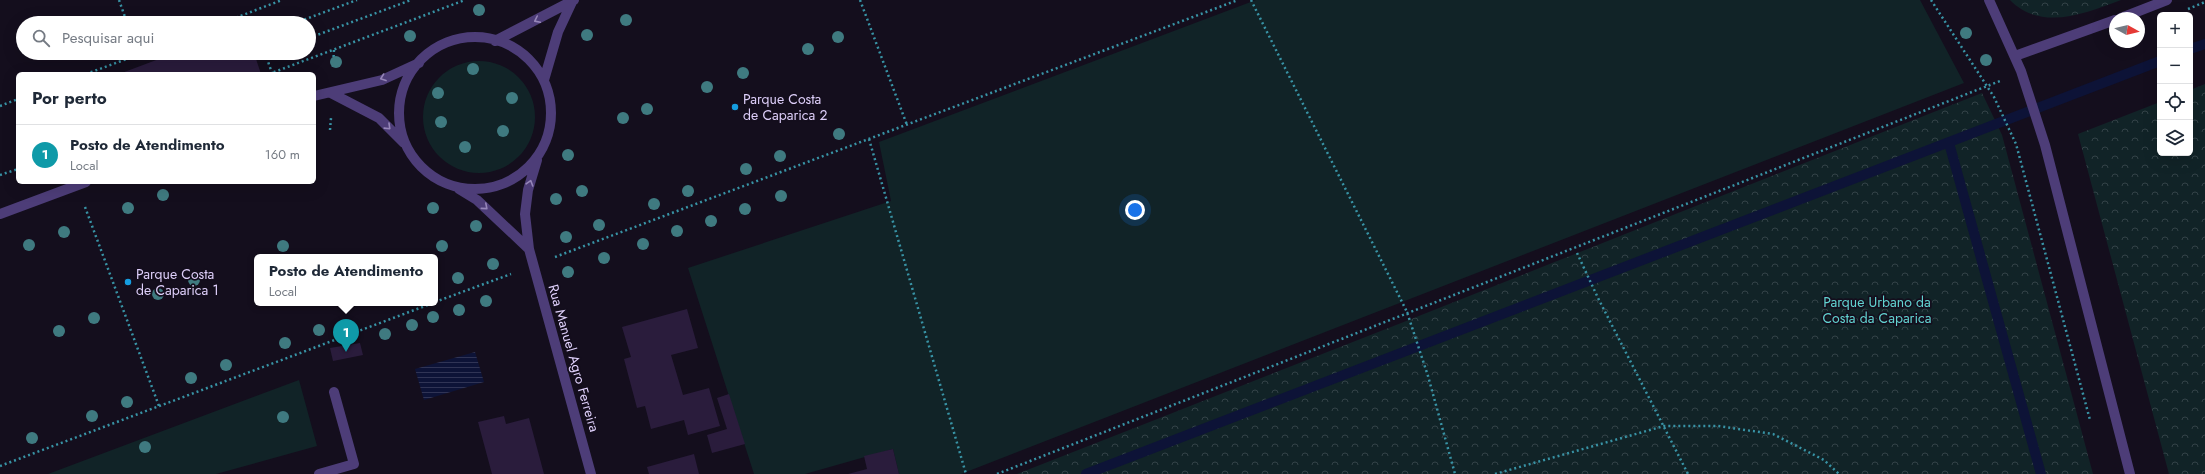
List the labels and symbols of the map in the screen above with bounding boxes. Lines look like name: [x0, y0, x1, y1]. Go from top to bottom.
north arrow: [2109, 12, 2145, 48]
one-way arrow: [534, 15, 542, 23]
one-way arrow: [380, 74, 387, 82]
place label: Parque Costa de Caparica 2: [743, 89, 827, 125]
marker: Parque Costa de Caparica 2: [730, 102, 740, 112]
one-way arrow: [383, 122, 391, 130]
one-way arrow: [525, 180, 534, 187]
your location: [1125, 200, 1145, 220]
one-way arrow: [481, 203, 488, 210]
place label: Parque Costa de Caparica 1: [136, 264, 219, 300]
marker: Parque Costa de Caparica 1: [123, 277, 133, 287]
street label: Rua Manuel Agro Ferreira: [543, 282, 605, 434]
park label: Parque Urbano da Costa da Caparica: [1823, 292, 1932, 328]
pin: 1: [333, 319, 359, 352]

